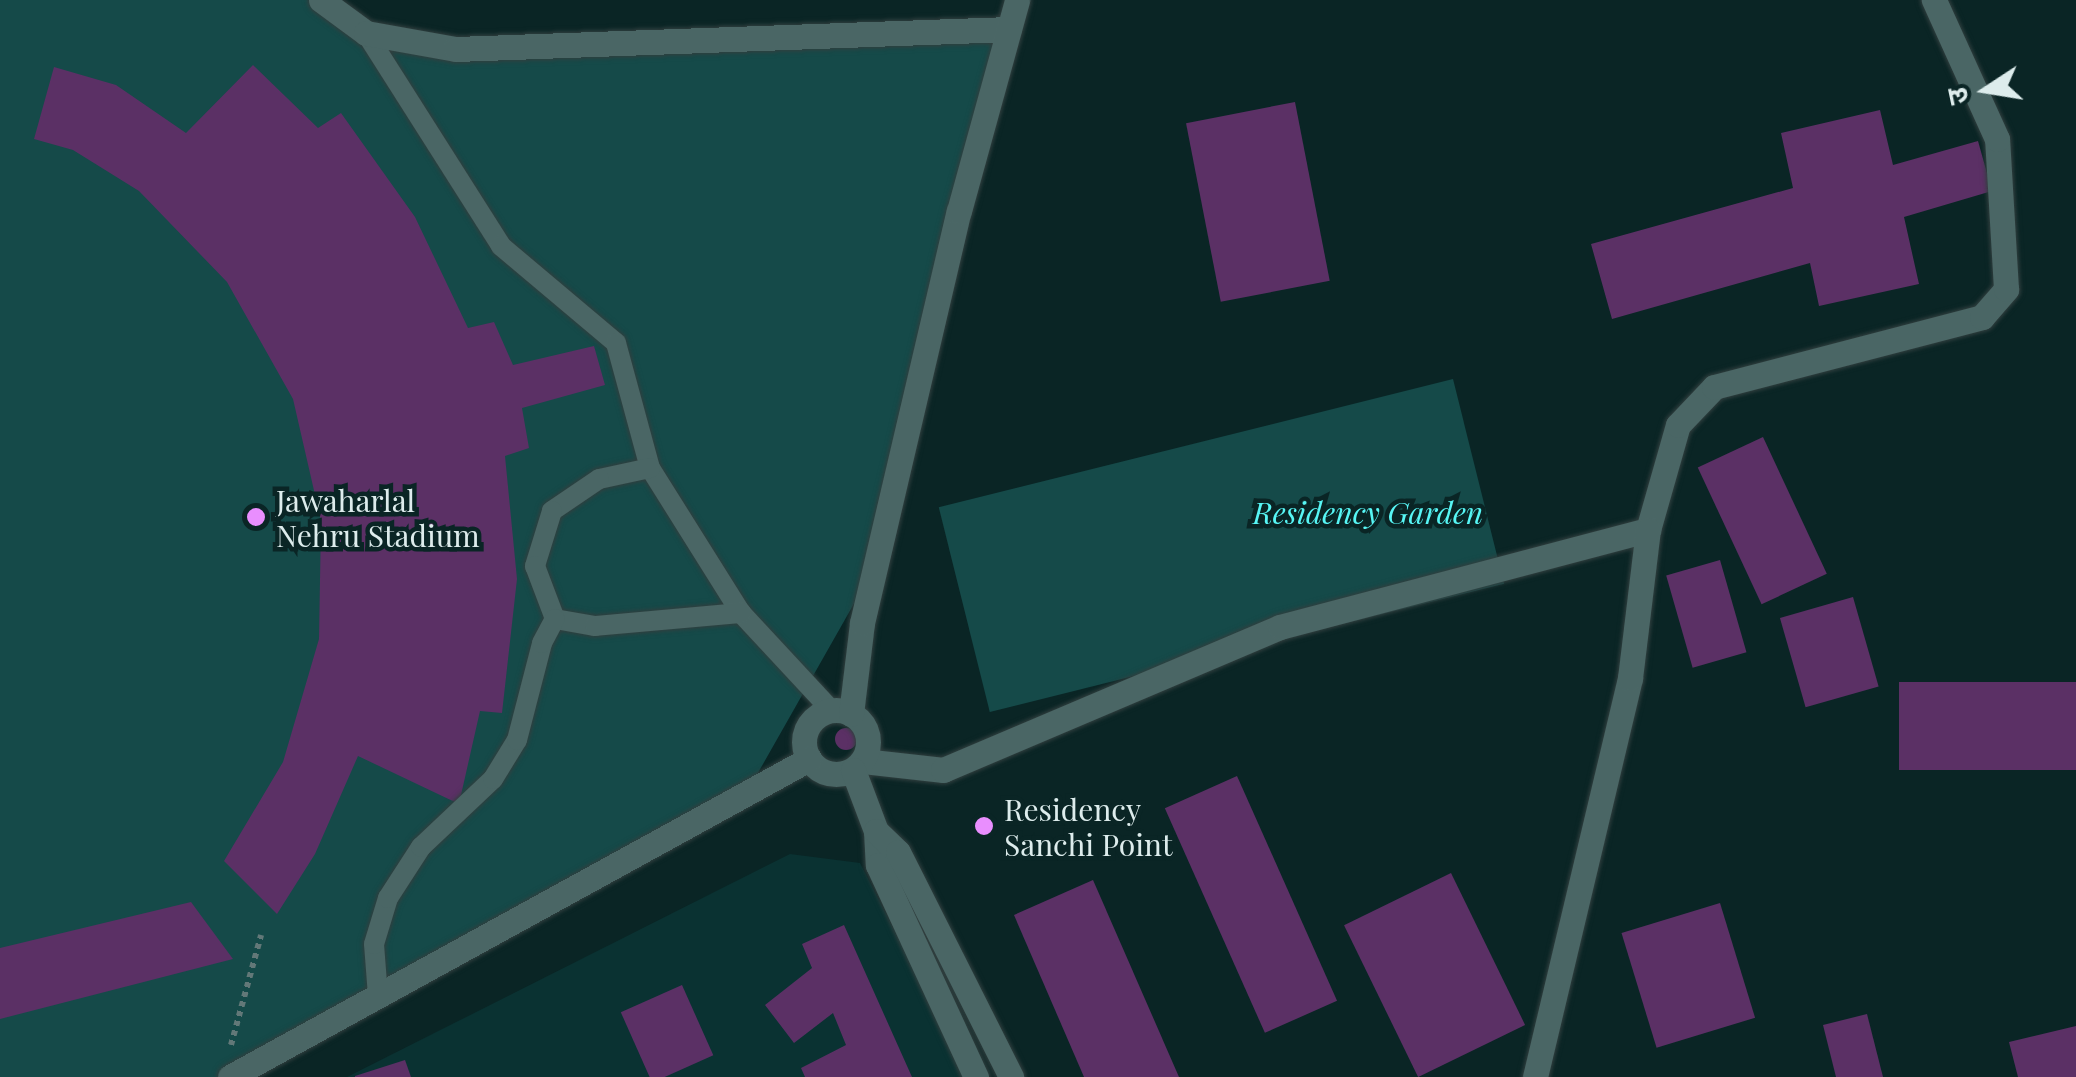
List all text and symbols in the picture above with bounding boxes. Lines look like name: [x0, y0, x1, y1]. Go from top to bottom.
north arrow: [1936, 40, 2036, 140]
text: उ: [1936, 84, 1976, 108]
place label: Jawaharlal Nehru Stadium: [276, 482, 480, 552]
park label: Residency Garden: [1253, 494, 1483, 530]
marker: Jawaharlal Nehru Stadium: [245, 506, 267, 528]
place label: Residency Sanchi Point: [1004, 791, 1173, 862]
marker: Residency Sanchi Point: [973, 815, 995, 837]

